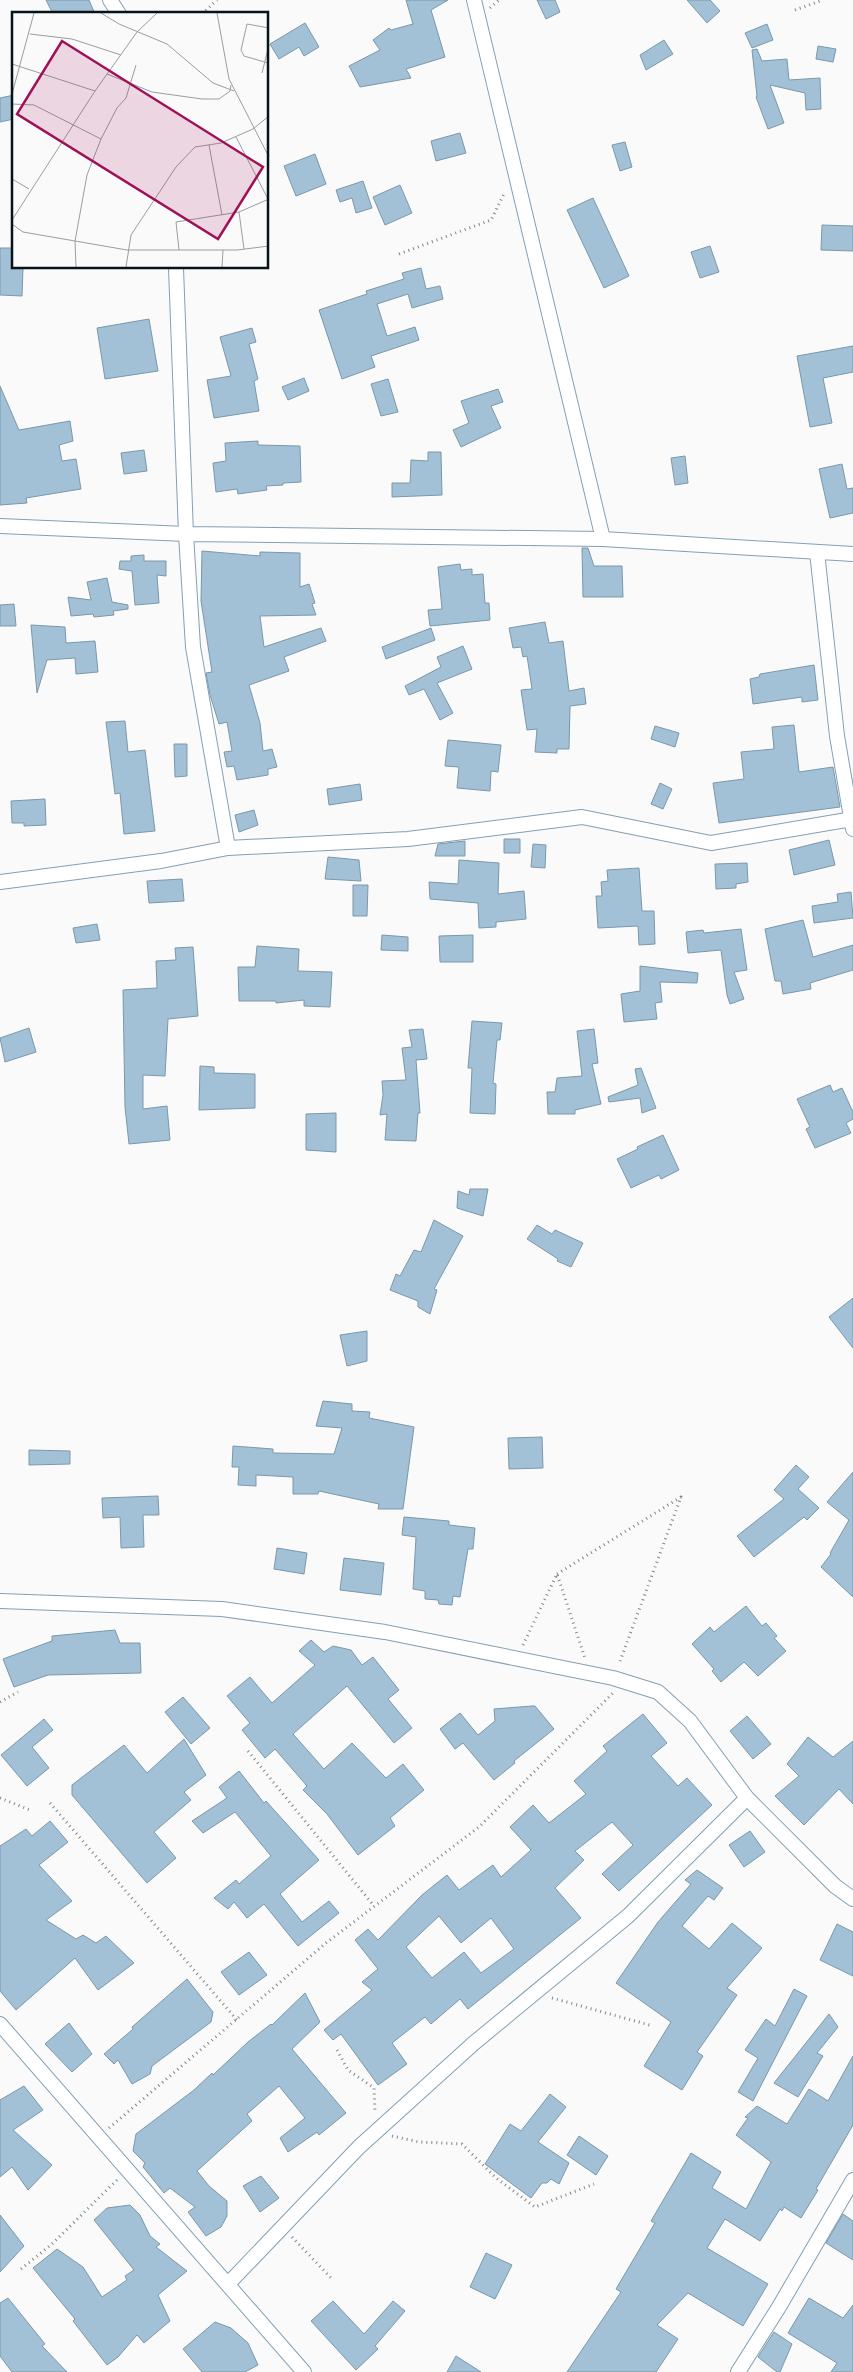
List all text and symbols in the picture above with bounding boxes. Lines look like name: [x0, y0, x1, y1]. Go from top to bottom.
inset map: [12, 12, 269, 269]

